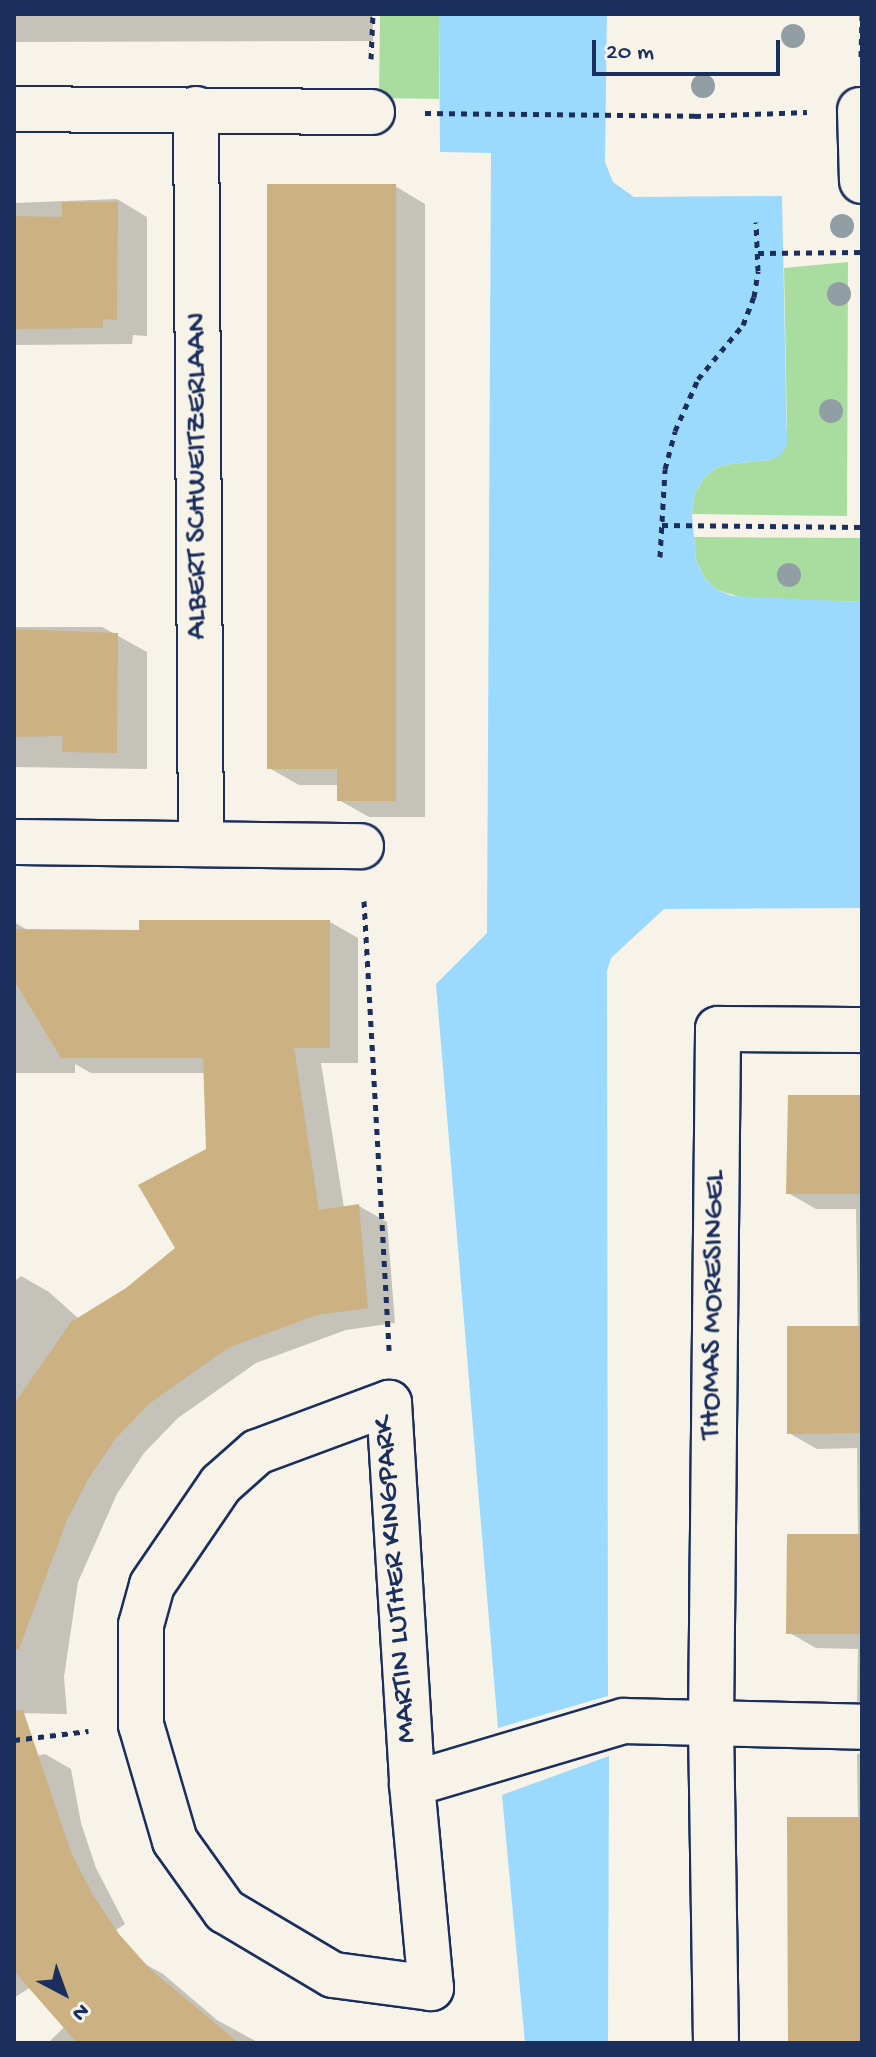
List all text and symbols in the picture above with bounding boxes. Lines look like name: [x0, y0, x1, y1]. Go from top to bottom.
scale bar: [596, 24, 784, 74]
text: 20 m: [606, 39, 654, 68]
street label: ALBERT SCHWEITZERLAAN: [181, 312, 217, 640]
street label: THOMAS MORESINGEL: [695, 1170, 735, 1440]
street label: MARTIN LUTHER KINGPARK: [368, 1416, 426, 1744]
north arrow: [24, 1953, 104, 2033]
text: N: [66, 1997, 94, 2026]

